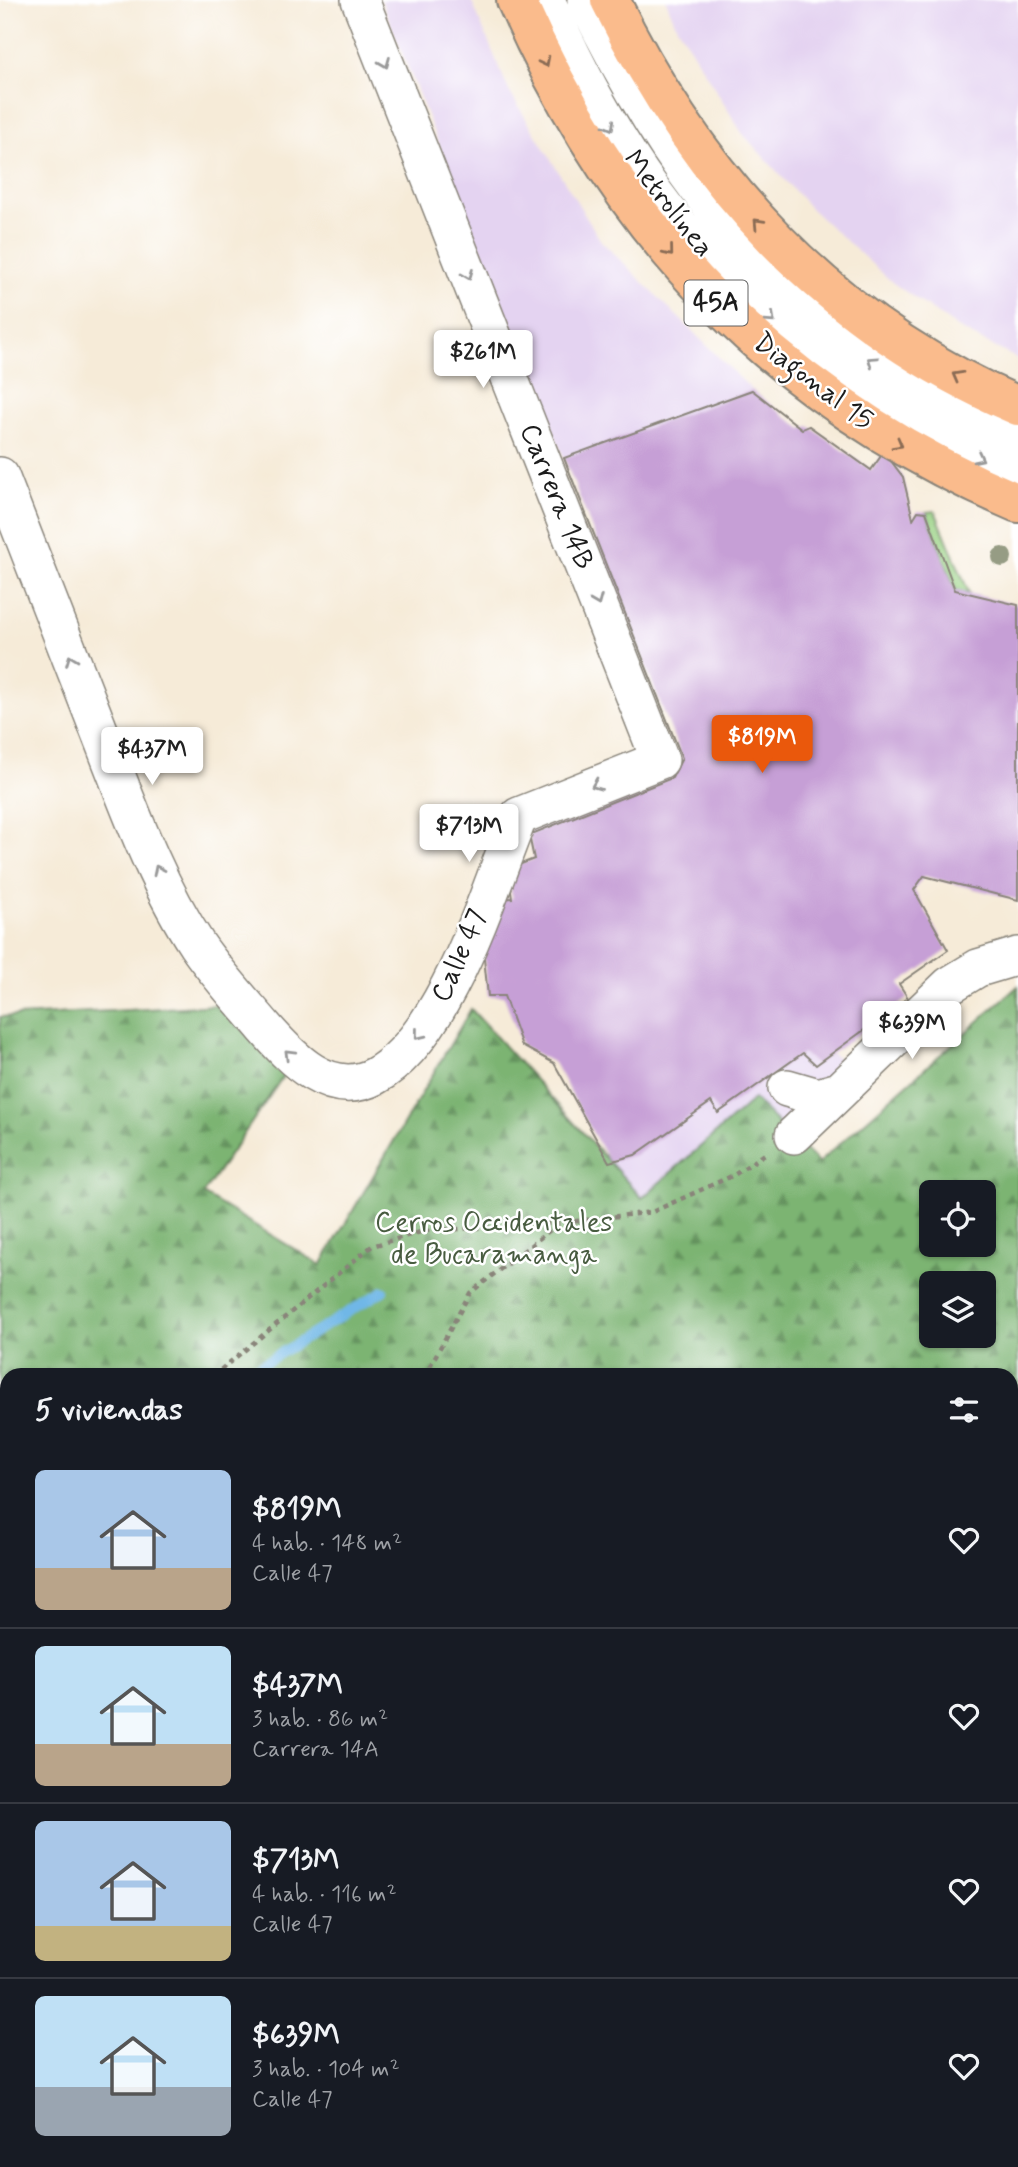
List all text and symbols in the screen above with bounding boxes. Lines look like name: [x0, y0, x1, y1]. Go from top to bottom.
one-way arrow: [536, 55, 550, 67]
one-way arrow: [376, 57, 390, 69]
one-way arrow: [602, 119, 616, 131]
street label: Metrolínea: [614, 143, 722, 265]
one-way arrow: [754, 218, 767, 231]
one-way arrow: [661, 243, 673, 256]
one-way arrow: [460, 268, 474, 280]
road number: 45A: [684, 280, 748, 326]
one-way arrow: [763, 310, 776, 323]
street label: Diagonal 15: [744, 325, 880, 442]
pin: $261M: [434, 330, 532, 390]
text: $261M: [450, 338, 516, 368]
one-way arrow: [867, 357, 880, 369]
one-way arrow: [951, 371, 964, 384]
street label: Carrera 14B: [510, 419, 602, 575]
one-way arrow: [891, 436, 904, 449]
one-way arrow: [972, 450, 985, 464]
one-way arrow: [588, 594, 602, 606]
one-way arrow: [66, 654, 80, 666]
pin: $819M: [713, 716, 811, 775]
text: $819M: [728, 723, 796, 753]
pin: $437M: [103, 728, 201, 787]
text: $437M: [117, 735, 187, 765]
one-way arrow: [591, 777, 603, 791]
pin: $713M: [420, 804, 518, 864]
text: $713M: [436, 812, 502, 842]
one-way arrow: [153, 865, 167, 877]
street label: Calle 47: [423, 904, 497, 1008]
pin: $639M: [863, 1002, 961, 1061]
text: $639M: [878, 1009, 946, 1039]
one-way arrow: [414, 1028, 427, 1040]
one-way arrow: [285, 1050, 297, 1062]
map controls: [919, 1180, 996, 1348]
button: locate: [919, 1180, 996, 1257]
park label: Cerros Occidentales de Bucaramanga: [375, 1205, 613, 1274]
button: layers: [919, 1271, 996, 1348]
text: 5 viviendas: [35, 1391, 183, 1430]
icon: filters: [945, 1391, 983, 1429]
text: $819M: [252, 1490, 342, 1529]
icon: home: [91, 1498, 175, 1582]
icon: heart: [945, 1521, 983, 1559]
text: 4 hab. · 148 m²: [252, 1529, 402, 1559]
text: Calle 47: [252, 1559, 333, 1589]
text: $437M: [252, 1666, 343, 1705]
icon: home: [91, 1674, 175, 1758]
icon: heart: [945, 1697, 983, 1735]
text: 3 hab. · 86 m²: [252, 1705, 388, 1735]
text: Carrera 14A: [252, 1735, 379, 1765]
text: $713M: [252, 1841, 339, 1880]
icon: home: [91, 1849, 175, 1933]
icon: heart: [945, 1872, 983, 1910]
text: 4 hab. · 116 m²: [252, 1880, 397, 1910]
text: Calle 47: [252, 1910, 333, 1940]
text: $639M: [252, 2016, 340, 2055]
icon: home: [91, 2024, 175, 2108]
icon: heart: [945, 2047, 983, 2085]
text: 3 hab. · 104 m²: [252, 2055, 400, 2085]
text: Calle 47: [252, 2085, 333, 2115]

